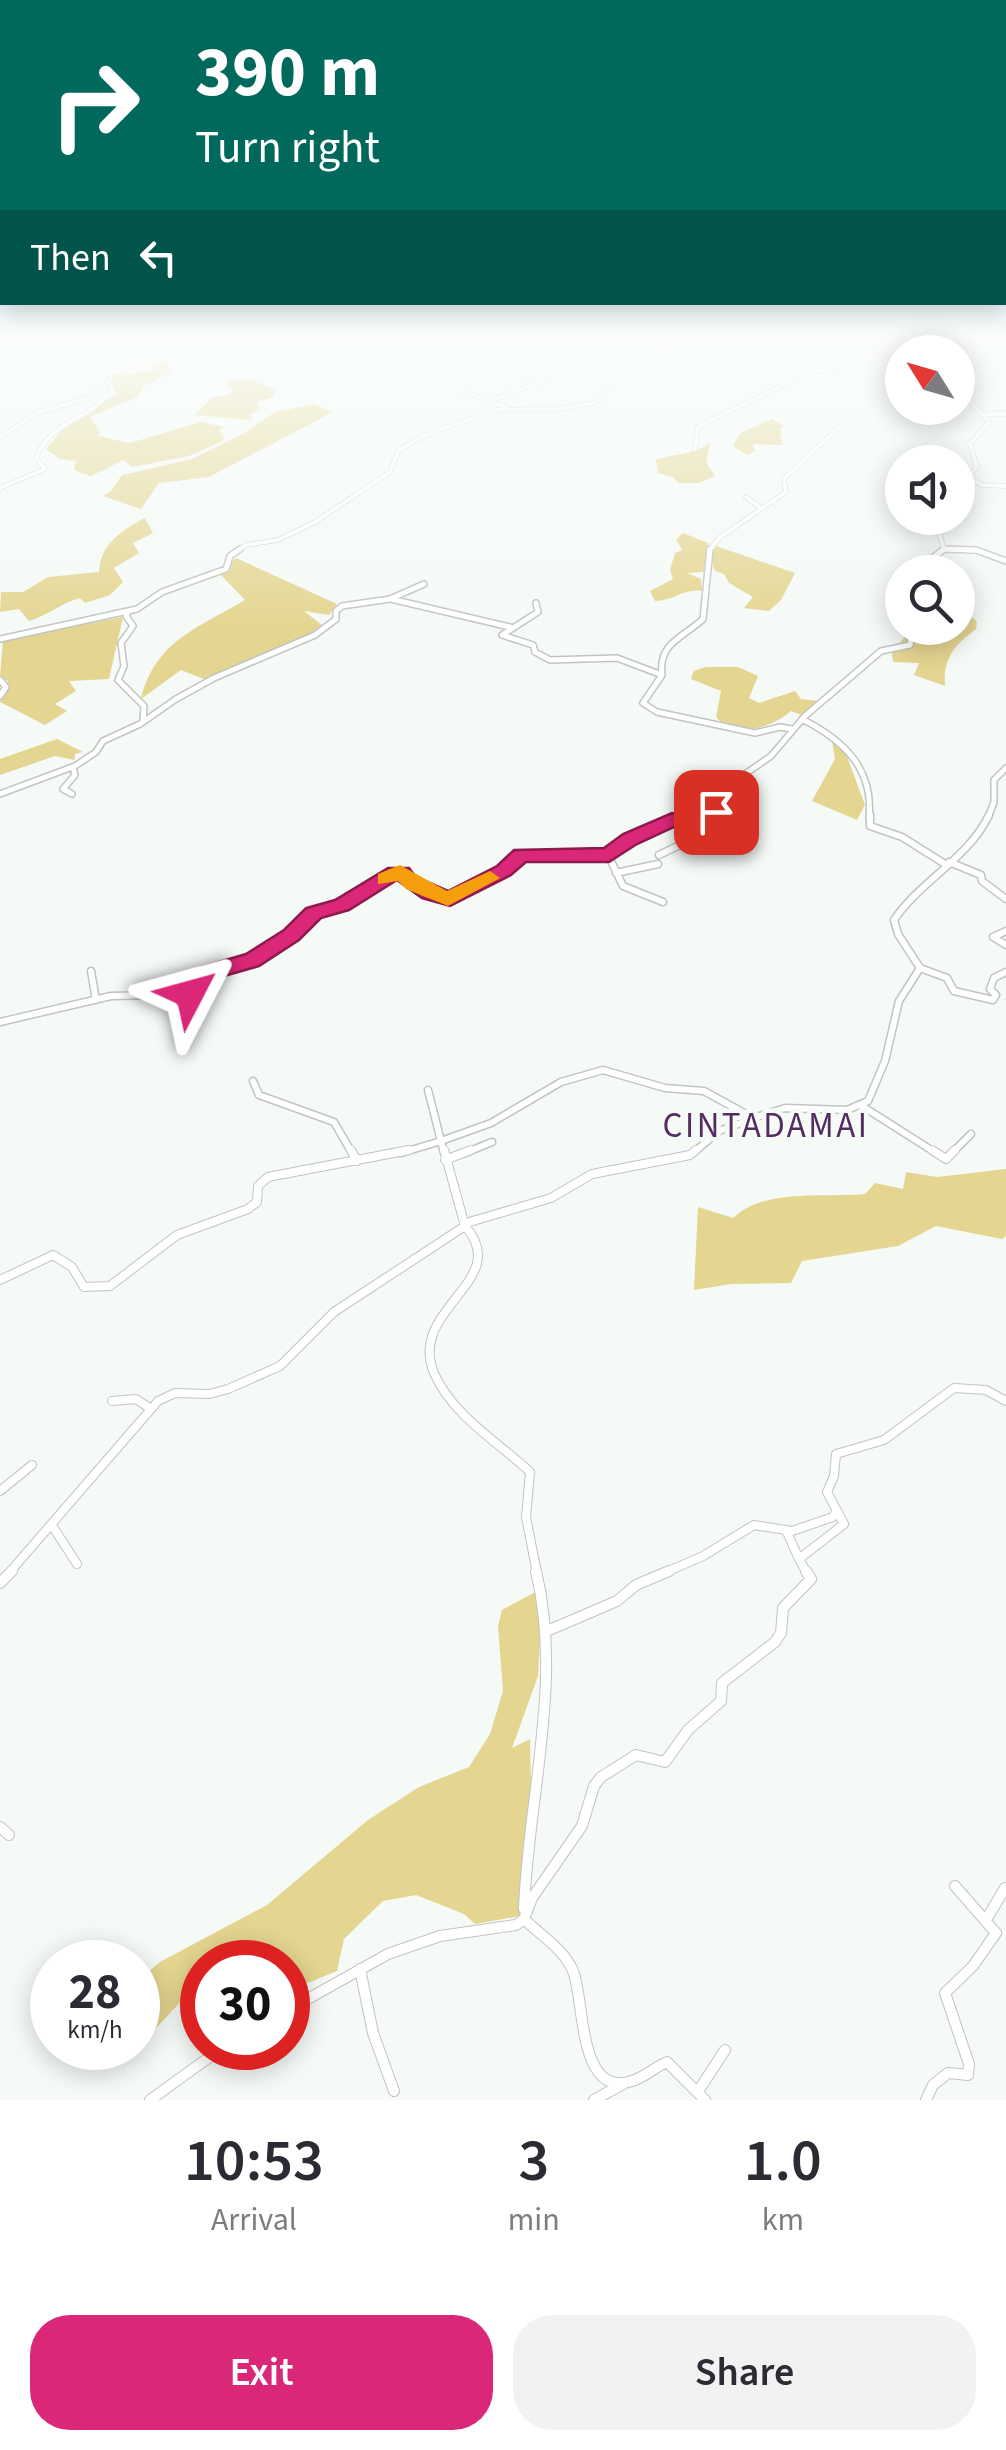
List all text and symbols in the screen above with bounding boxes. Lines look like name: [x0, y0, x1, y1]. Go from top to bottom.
text: 390 m: [195, 23, 380, 123]
icon: right: [30, 40, 160, 170]
text: Turn right: [195, 116, 380, 180]
icon: left: [131, 230, 186, 285]
text: Then: [30, 231, 111, 285]
north arrow: [885, 335, 975, 425]
map controls: [885, 335, 975, 645]
button: sound: [885, 445, 975, 535]
button: search: [885, 555, 975, 645]
pin: [674, 770, 759, 855]
icon: arrive: [689, 785, 744, 840]
position arrow: [138, 942, 242, 1046]
district label: CINTADAMAI: [662, 1101, 870, 1151]
speed limit sign: 30: [180, 1940, 310, 2070]
text: 28: [69, 1957, 121, 2028]
text: km/h: [67, 2012, 123, 2048]
text: 10:53: [184, 2119, 324, 2204]
text: 3: [518, 2119, 549, 2204]
text: 1.0: [744, 2119, 822, 2204]
text: Arrival: [211, 2197, 297, 2243]
text: min: [508, 2197, 560, 2243]
text: km: [762, 2197, 804, 2243]
button: Exit: [30, 2315, 493, 2430]
button: Share: [513, 2315, 976, 2430]

